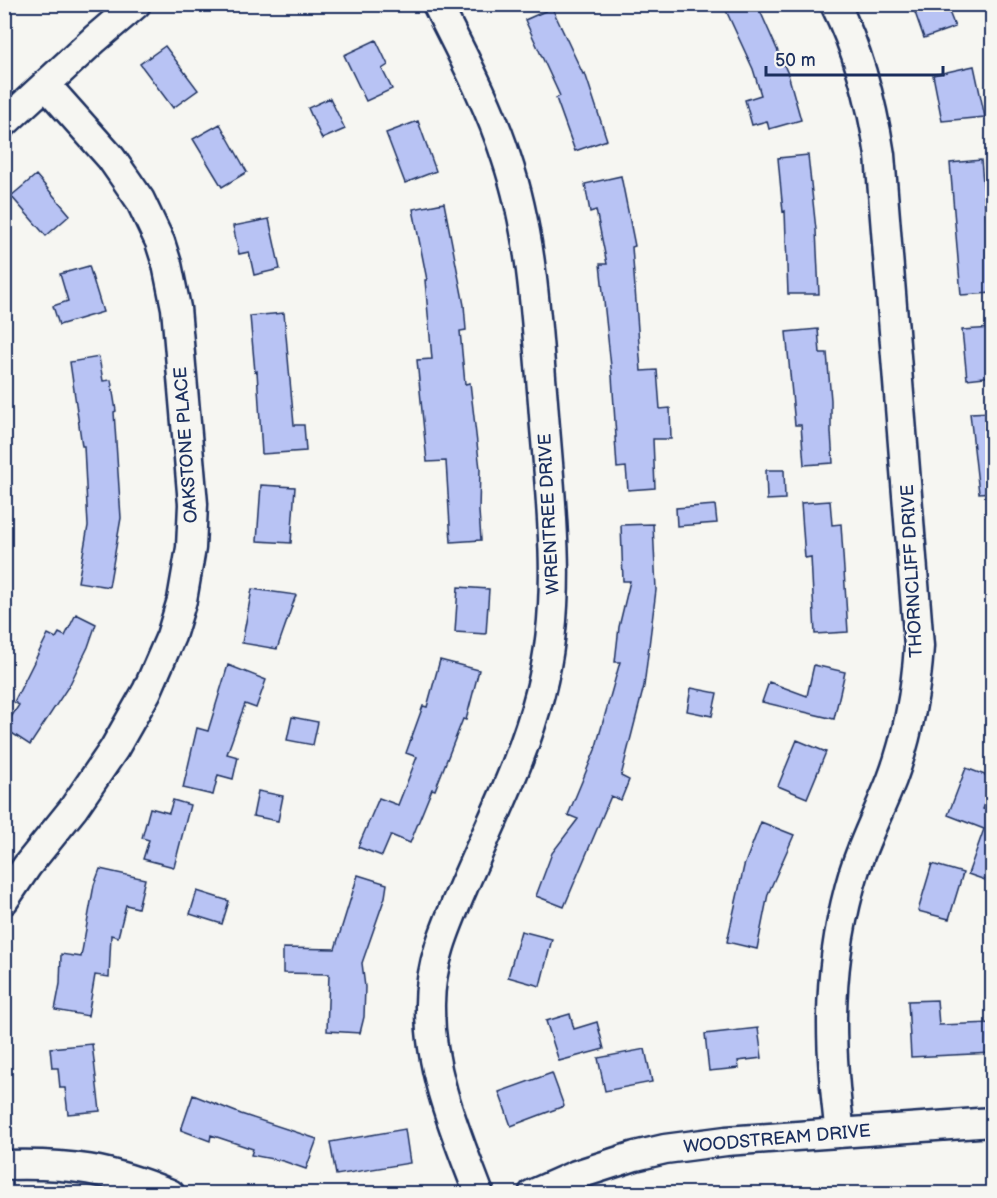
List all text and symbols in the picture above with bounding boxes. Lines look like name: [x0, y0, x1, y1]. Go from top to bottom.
scale bar: [766, 39, 943, 77]
text: 50 m: [775, 50, 816, 71]
street label: OAKSTONE PLACE: [170, 366, 202, 524]
street label: WRENTREE DRIVE: [534, 433, 564, 595]
street label: THORNCLIFF DRIVE: [897, 484, 927, 658]
street label: WOODSTREAM DRIVE: [682, 1120, 872, 1158]

